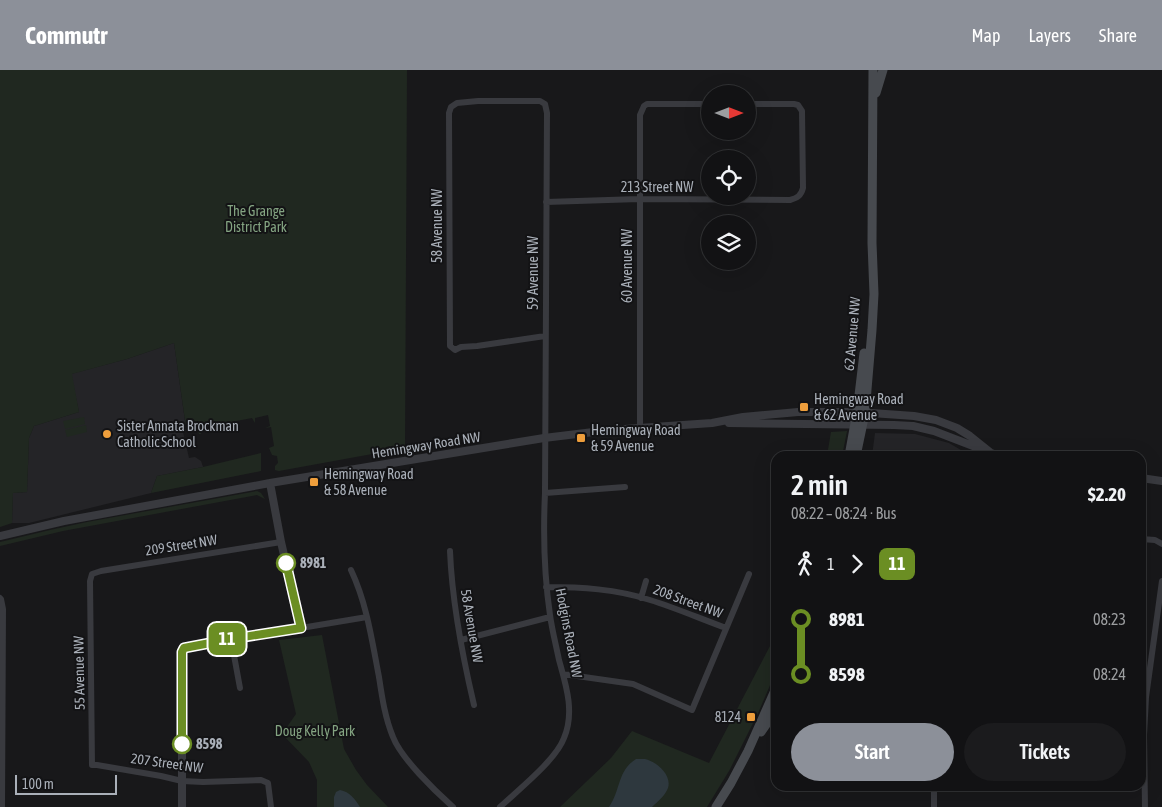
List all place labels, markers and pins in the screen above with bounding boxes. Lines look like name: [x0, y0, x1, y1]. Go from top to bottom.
place label: Hemingway Road & 62 Avenue: [814, 391, 904, 423]
marker: Hemingway Road & 62 Avenue: [798, 401, 810, 413]
place label: Sister Annata Brockman Catholic School: [117, 418, 239, 450]
place label: Hemingway Road & 59 Avenue: [591, 422, 681, 454]
marker: Sister Annata Brockman Catholic School: [101, 428, 113, 440]
marker: Hemingway Road & 59 Avenue: [575, 432, 587, 444]
place label: Hemingway Road & 58 Avenue: [324, 466, 414, 498]
marker: Hemingway Road & 58 Avenue: [308, 476, 320, 488]
marker: 8981: [276, 553, 296, 573]
place label: 8981: [300, 555, 327, 571]
place label: 8124: [715, 709, 741, 725]
marker: 8124: [745, 711, 757, 723]
marker: 8598: [172, 734, 192, 754]
place label: 8598: [196, 736, 223, 752]

